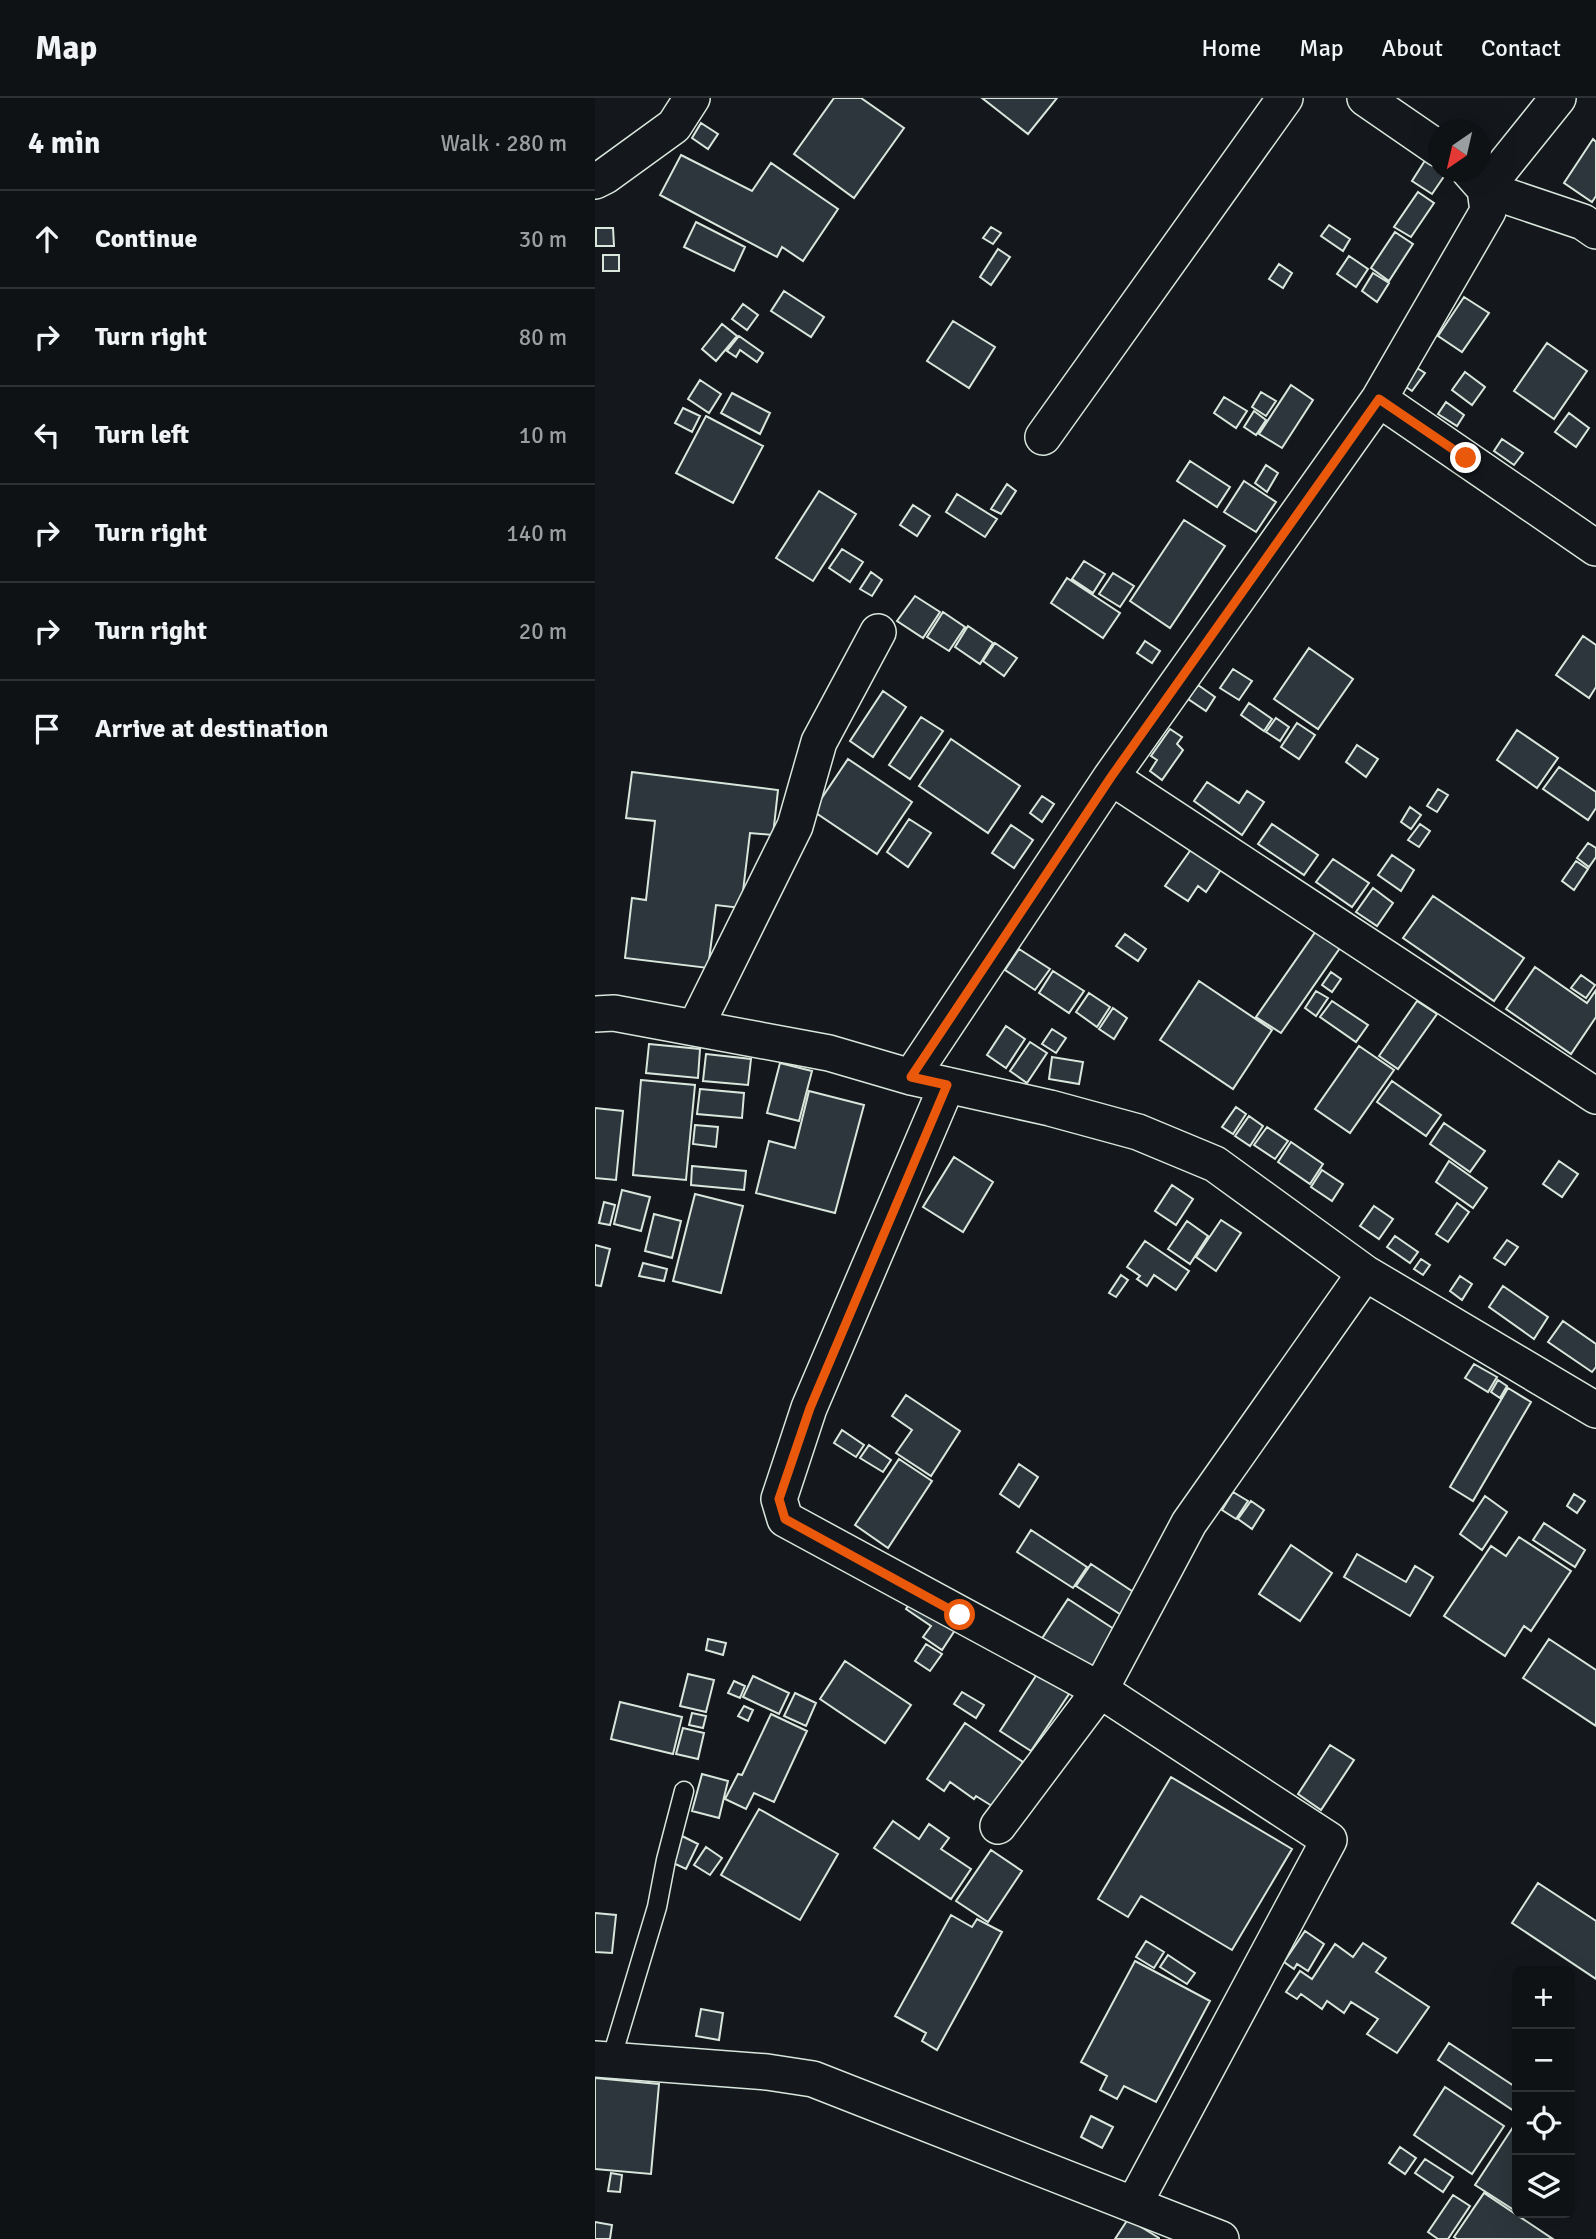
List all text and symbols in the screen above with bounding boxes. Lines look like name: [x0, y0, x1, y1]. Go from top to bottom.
text: Map: [35, 28, 97, 69]
text: Home: [1201, 33, 1261, 63]
text: Map: [1299, 33, 1344, 63]
text: About: [1382, 33, 1443, 63]
text: Contact: [1481, 33, 1561, 63]
north arrow: [1428, 119, 1491, 182]
text: 4 min: [28, 125, 100, 162]
text: Walk · 280 m: [441, 129, 567, 158]
icon: ahead: [28, 220, 66, 258]
text: Continue: [95, 223, 197, 255]
text: 30 m: [519, 225, 567, 254]
icon: right: [28, 318, 66, 356]
text: Turn right: [95, 321, 207, 353]
text: 80 m: [519, 323, 567, 352]
icon: left: [28, 416, 66, 454]
text: Turn left: [95, 419, 189, 451]
text: 10 m: [519, 421, 567, 450]
route end: [1450, 442, 1481, 473]
icon: right: [28, 514, 66, 552]
text: Turn right: [95, 517, 207, 549]
text: 140 m: [506, 519, 567, 548]
icon: right: [28, 612, 66, 650]
text: Turn right: [95, 615, 207, 647]
text: 20 m: [519, 617, 567, 646]
icon: arrive: [28, 710, 66, 748]
text: Arrive at destination: [95, 713, 328, 745]
route start: [944, 1599, 975, 1630]
map controls: [1512, 1966, 1575, 2218]
button: +: [1512, 1966, 1575, 2029]
button: −: [1512, 2029, 1575, 2092]
button: locate: [1512, 2092, 1575, 2155]
button: layers: [1512, 2155, 1575, 2218]

